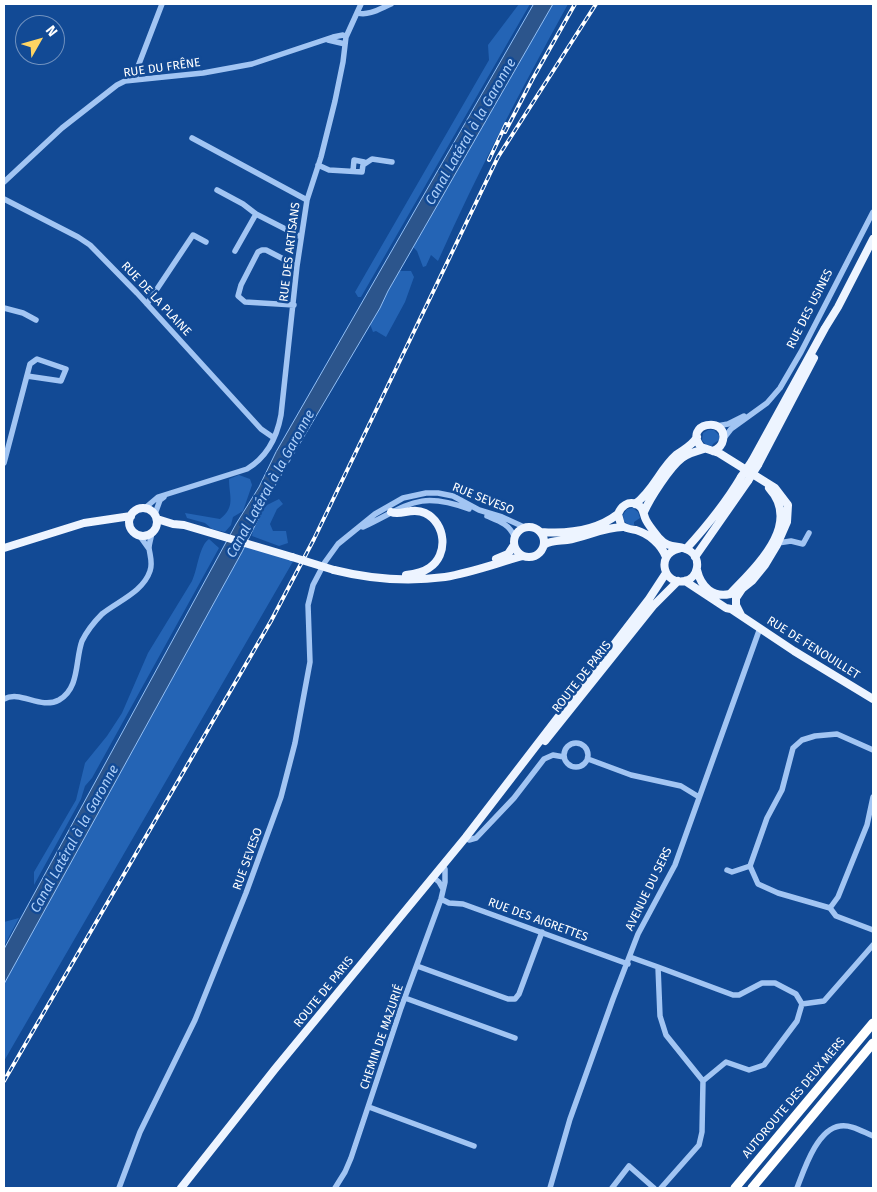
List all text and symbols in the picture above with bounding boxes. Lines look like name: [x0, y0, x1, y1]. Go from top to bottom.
north arrow: [15, 15, 65, 65]
text: N: [42, 22, 61, 40]
street label: RUE DU FRÊNE: [122, 55, 202, 81]
water label: Canal Latéral à la Garonne: [422, 56, 520, 208]
street label: RUE DES ARTISANS: [277, 201, 303, 303]
street label: RUE DE LA PLAINE: [118, 259, 194, 339]
street label: RUE DES USINES: [784, 267, 836, 351]
water label: Canal Latéral à la Garonne: [223, 407, 319, 561]
street label: RUE SEVESO: [450, 480, 516, 518]
street label: RUE DE FENOUILLET: [764, 614, 862, 682]
street label: ROUTE DE PARIS: [550, 638, 614, 716]
water label: Canal Latéral à la Garonne: [27, 762, 123, 916]
street label: RUE SEVESO: [230, 826, 266, 892]
street label: AVENUE DU SERS: [623, 845, 675, 933]
street label: RUE DES AIGRETTES: [486, 895, 590, 945]
street label: ROUTE DE PARIS: [291, 954, 357, 1030]
street label: CHEMIN DE MAZURIÉ: [357, 982, 407, 1092]
street label: AUTOROUTE DES DEUX MERS: [739, 1035, 849, 1161]

